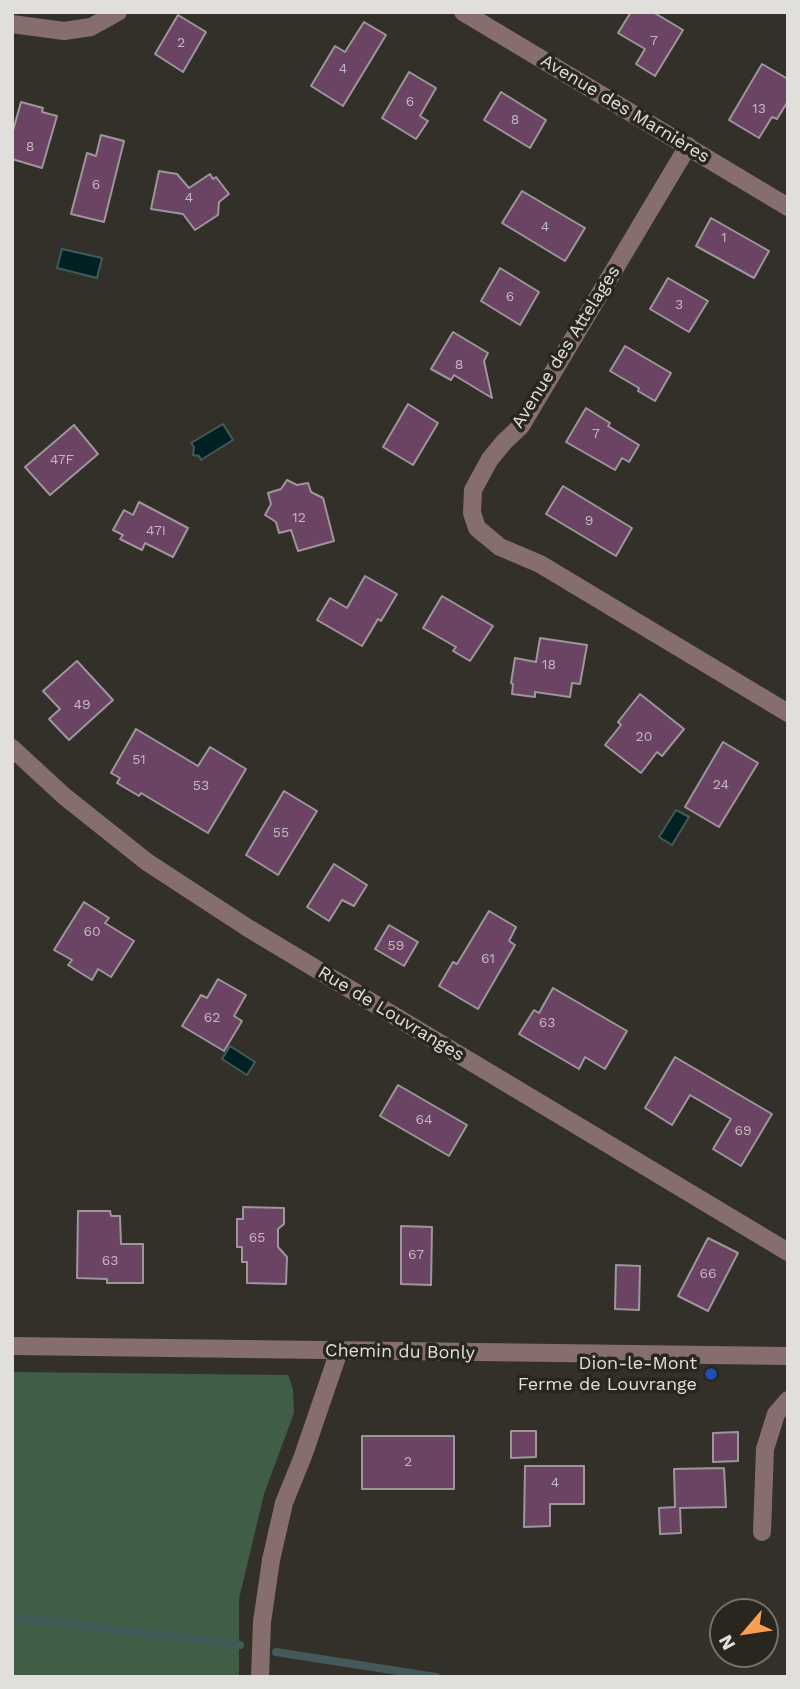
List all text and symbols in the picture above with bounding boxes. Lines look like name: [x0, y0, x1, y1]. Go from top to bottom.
house number: 7: [650, 33, 658, 49]
house number: 2: [177, 35, 185, 51]
street label: Avenue des Marnières: [537, 50, 713, 168]
house number: 4: [339, 61, 347, 77]
house number: 6: [406, 94, 414, 110]
house number: 13: [752, 101, 766, 117]
house number: 8: [511, 112, 519, 128]
house number: 8: [26, 139, 34, 155]
house number: 6: [92, 177, 100, 193]
house number: 4: [185, 190, 193, 206]
house number: 4: [541, 219, 549, 235]
house number: 1: [721, 230, 727, 246]
street label: Avenue des Attelages: [507, 262, 625, 432]
house number: 6: [506, 289, 514, 305]
house number: 3: [675, 297, 683, 313]
house number: 8: [455, 357, 463, 373]
house number: 7: [592, 426, 600, 442]
house number: 47F: [50, 452, 74, 468]
house number: 12: [292, 510, 306, 526]
house number: 9: [585, 513, 593, 529]
house number: 47I: [146, 523, 166, 539]
house number: 18: [542, 657, 556, 673]
house number: 49: [73, 697, 91, 713]
house number: 20: [636, 729, 652, 745]
house number: 51: [132, 752, 146, 768]
house number: 24: [713, 777, 729, 793]
house number: 53: [193, 778, 209, 794]
house number: 55: [273, 825, 289, 841]
house number: 60: [83, 924, 101, 940]
house number: 59: [388, 938, 404, 954]
house number: 61: [481, 951, 495, 967]
street label: Rue de Louvranges: [314, 962, 468, 1066]
house number: 62: [204, 1010, 220, 1026]
house number: 63: [539, 1015, 555, 1031]
house number: 64: [415, 1112, 433, 1128]
house number: 69: [734, 1123, 752, 1139]
house number: 65: [249, 1230, 265, 1246]
house number: 67: [408, 1247, 424, 1263]
house number: 63: [102, 1253, 118, 1269]
house number: 66: [699, 1266, 717, 1282]
street label: Chemin du Bonly: [325, 1340, 475, 1364]
place label: Dion-le-Mont Ferme de Louvrange: [518, 1353, 697, 1396]
marker: Dion-le-Mont Ferme de Louvrange: [703, 1366, 719, 1382]
house number: 2: [404, 1454, 412, 1470]
house number: 4: [551, 1475, 559, 1491]
north arrow: [709, 1598, 779, 1668]
text: N: [713, 1631, 740, 1654]

